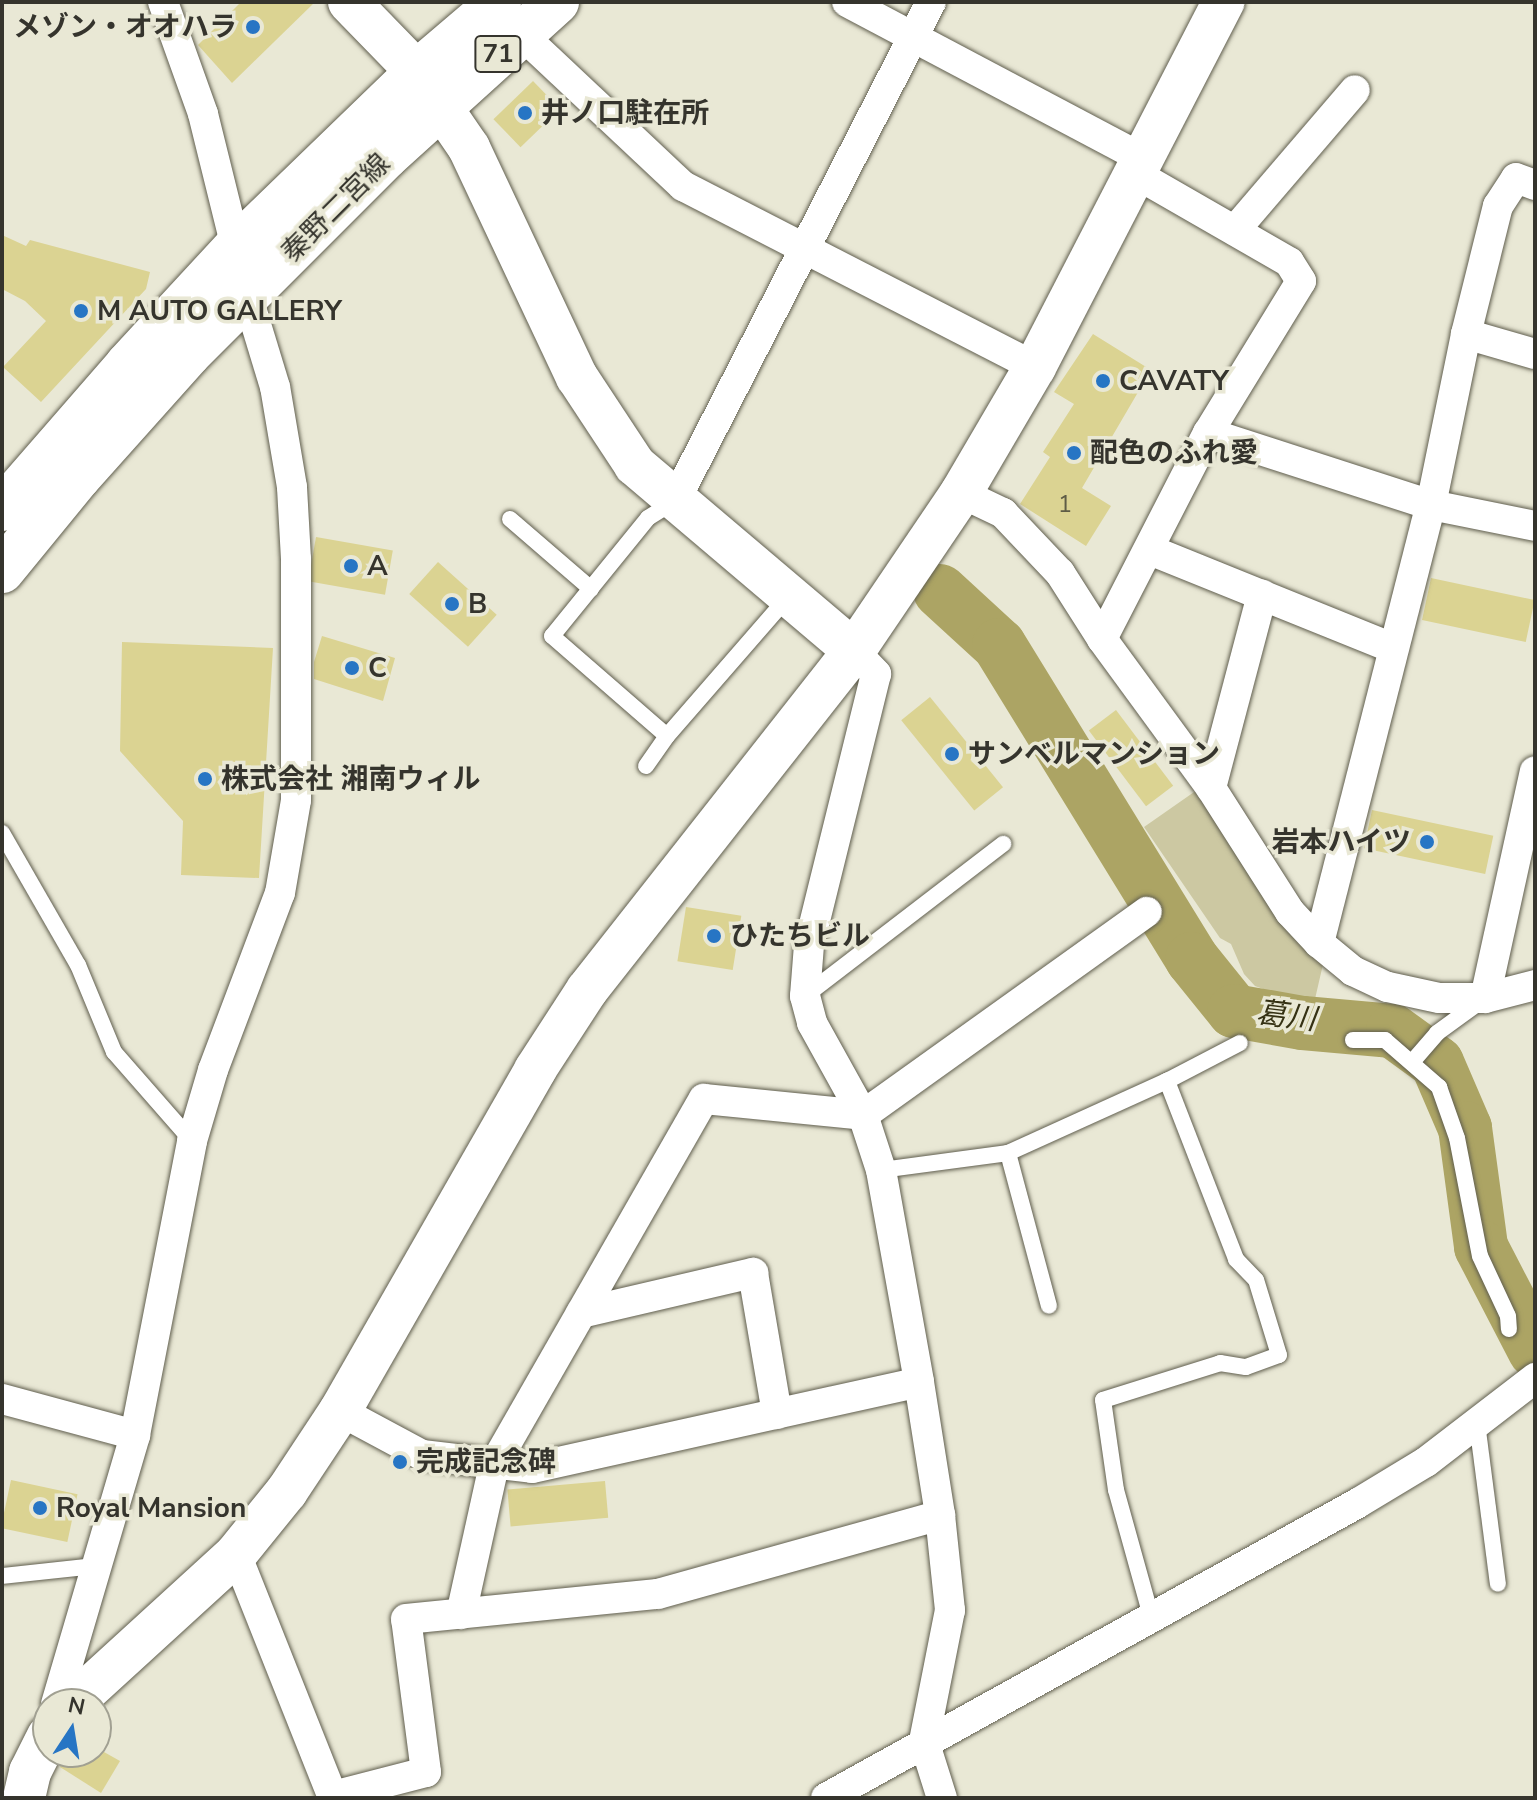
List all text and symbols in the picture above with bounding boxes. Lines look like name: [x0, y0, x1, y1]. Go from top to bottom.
place label: メゾン・オオハラ: [13, 10, 237, 44]
marker: メゾン・オオハラ: [244, 18, 262, 36]
road number: 71: [474, 32, 522, 76]
place label: 井ノ口駐在所: [541, 96, 709, 130]
marker: 井ノ口駐在所: [516, 104, 534, 122]
street label: 秦野二宮線: [275, 147, 397, 269]
place label: M AUTO GALLERY: [97, 294, 342, 328]
marker: M AUTO GALLERY: [72, 302, 90, 320]
place label: CAVATY: [1119, 364, 1229, 398]
marker: CAVATY: [1094, 372, 1112, 390]
place label: 配色のふれ愛: [1090, 436, 1258, 470]
marker: 配色のふれ愛: [1065, 444, 1083, 462]
house number: 1: [1058, 491, 1072, 519]
place label: A: [367, 549, 388, 583]
marker: A: [342, 557, 360, 575]
place label: B: [468, 587, 487, 621]
marker: B: [443, 595, 461, 613]
place label: C: [368, 651, 387, 685]
marker: C: [343, 659, 361, 677]
place label: サンベルマンション: [968, 737, 1220, 771]
marker: サンベルマンション: [943, 745, 961, 763]
place label: 株式会社 湘南ウィル: [221, 762, 481, 796]
marker: 株式会社 湘南ウィル: [196, 770, 214, 788]
place label: 岩本ハイツ: [1271, 825, 1411, 859]
marker: 岩本ハイツ: [1418, 833, 1436, 851]
place label: ひたちビル: [730, 919, 870, 953]
marker: ひたちビル: [705, 927, 723, 945]
water label: 葛川: [1254, 995, 1318, 1039]
place label: 完成記念碑: [416, 1445, 556, 1479]
marker: 完成記念碑: [391, 1453, 409, 1471]
place label: Royal Mansion: [56, 1491, 246, 1525]
marker: Royal Mansion: [31, 1499, 49, 1517]
north arrow: [32, 1688, 112, 1768]
text: N: [65, 1690, 88, 1723]

